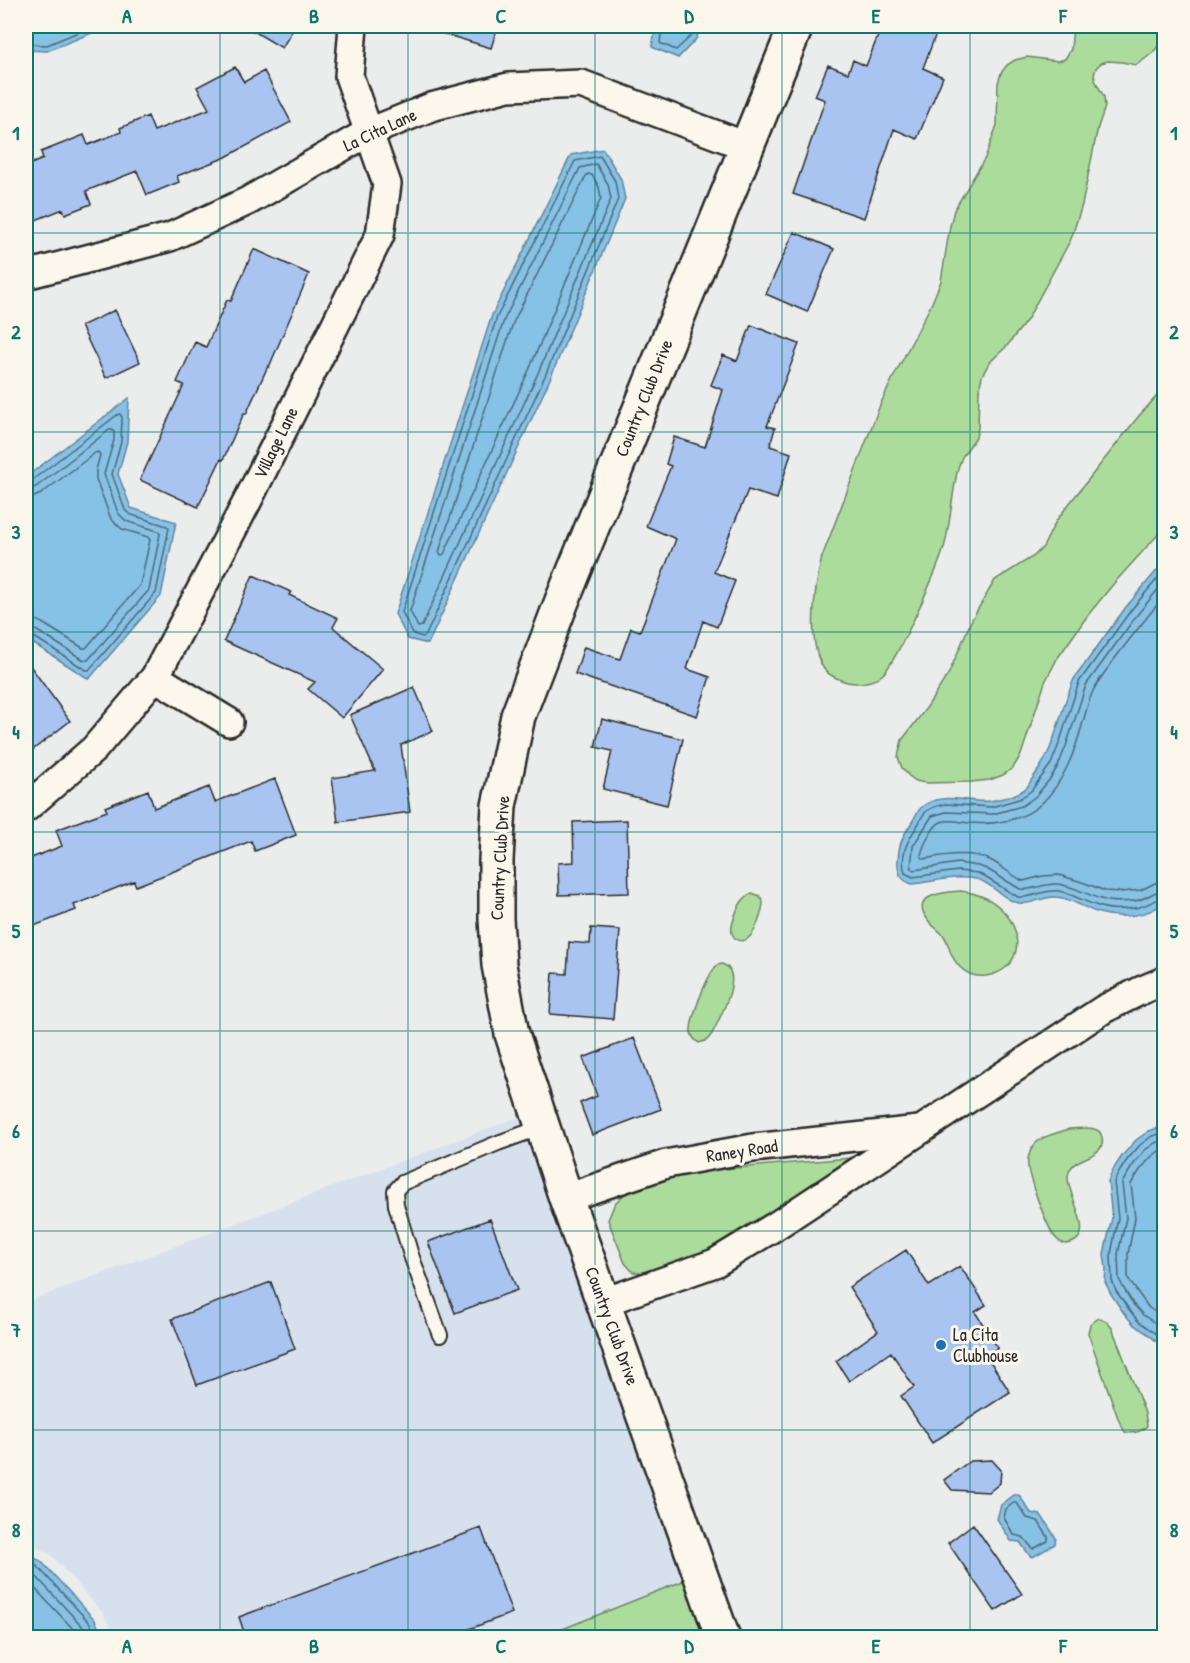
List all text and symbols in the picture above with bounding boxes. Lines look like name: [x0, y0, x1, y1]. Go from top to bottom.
text: A: [122, 2, 132, 29]
text: B: [309, 2, 319, 29]
text: C: [496, 2, 507, 29]
text: D: [684, 2, 694, 29]
text: E: [872, 2, 881, 29]
text: F: [1058, 2, 1068, 29]
street label: La Cita Lane: [339, 102, 421, 157]
text: 1: [12, 119, 20, 146]
text: 1: [1170, 119, 1178, 146]
text: 2: [11, 318, 21, 345]
text: 2: [1169, 318, 1179, 345]
street label: Country Club Drive: [609, 335, 678, 460]
street label: Village Lane: [247, 403, 304, 483]
text: 3: [12, 518, 21, 545]
text: 3: [1170, 518, 1179, 545]
text: 4: [12, 718, 20, 745]
text: 4: [1170, 718, 1178, 745]
street label: Country Club Drive: [484, 795, 515, 921]
text: 5: [12, 917, 21, 944]
text: 5: [1170, 917, 1179, 944]
text: 6: [12, 1117, 20, 1144]
text: 6: [1170, 1117, 1178, 1144]
street label: Raney Road: [705, 1133, 779, 1168]
street label: Country Club Drive: [579, 1263, 646, 1389]
text: 7: [10, 1316, 21, 1343]
text: 7: [1168, 1316, 1179, 1343]
place label: La Cita Clubhouse: [953, 1322, 1018, 1368]
marker: La Cita Clubhouse: [934, 1338, 948, 1352]
text: 8: [12, 1516, 21, 1543]
text: 8: [1170, 1516, 1179, 1543]
text: A: [122, 1632, 132, 1659]
text: B: [309, 1632, 319, 1659]
text: C: [496, 1632, 507, 1659]
text: D: [684, 1632, 694, 1659]
text: E: [872, 1632, 881, 1659]
text: F: [1058, 1632, 1068, 1659]

